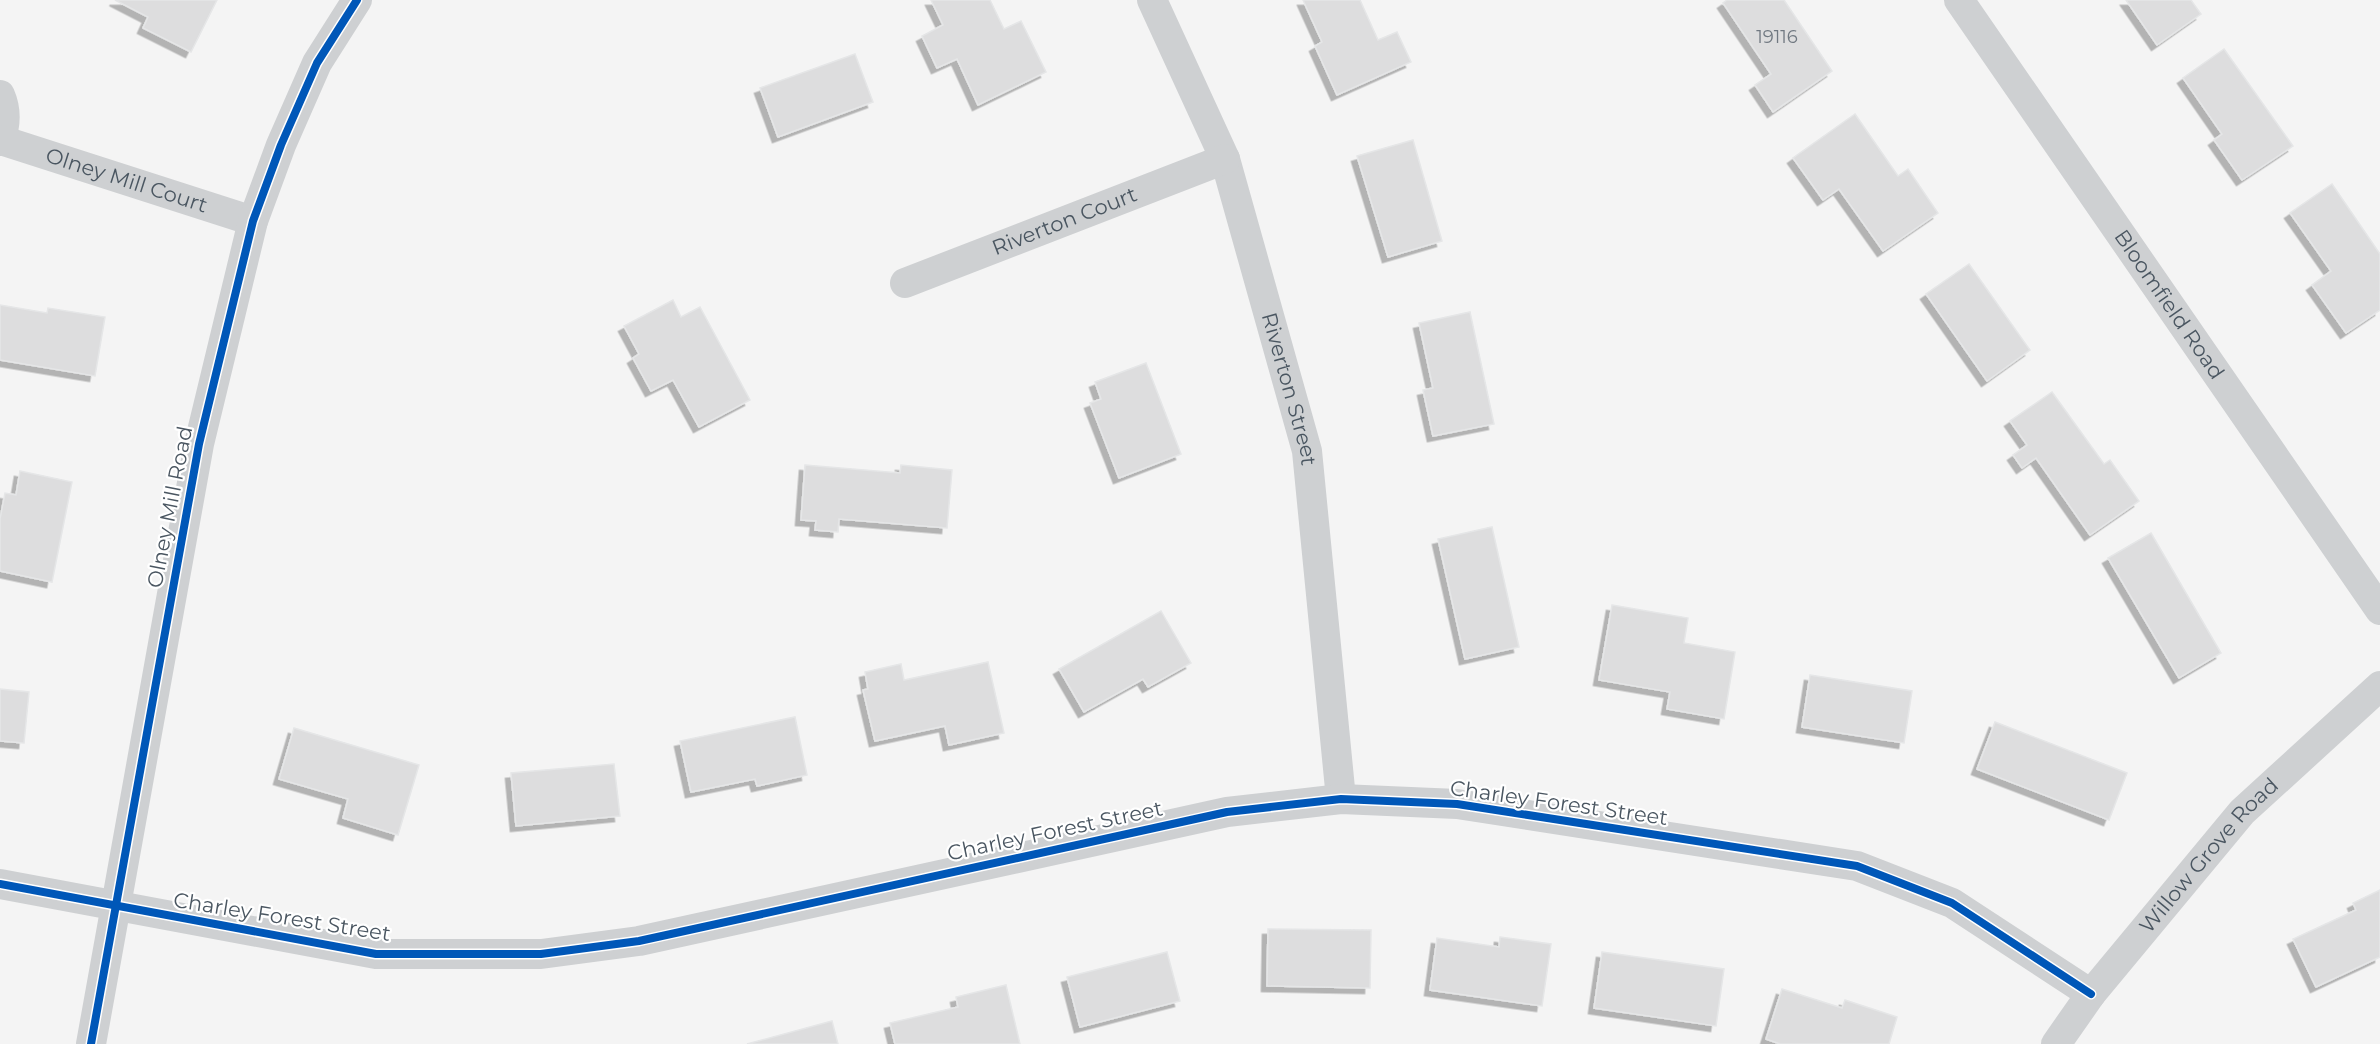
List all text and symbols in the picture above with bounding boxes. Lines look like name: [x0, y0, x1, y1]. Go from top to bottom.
house number: 19116: [1756, 26, 1798, 48]
street label: Olney Mill Court: [43, 142, 211, 218]
street label: Riverton Court: [988, 181, 1140, 260]
street label: Bloomfield Road: [2109, 225, 2230, 384]
street label: Riverton Street: [1257, 310, 1321, 467]
street label: Olney Mill Road: [142, 424, 197, 590]
street label: Willow Grove Road: [2134, 772, 2283, 938]
street label: Charley Forest Street: [1449, 775, 1669, 830]
street label: Charley Forest Street: [945, 795, 1165, 866]
street label: Charley Forest Street: [172, 887, 392, 946]

